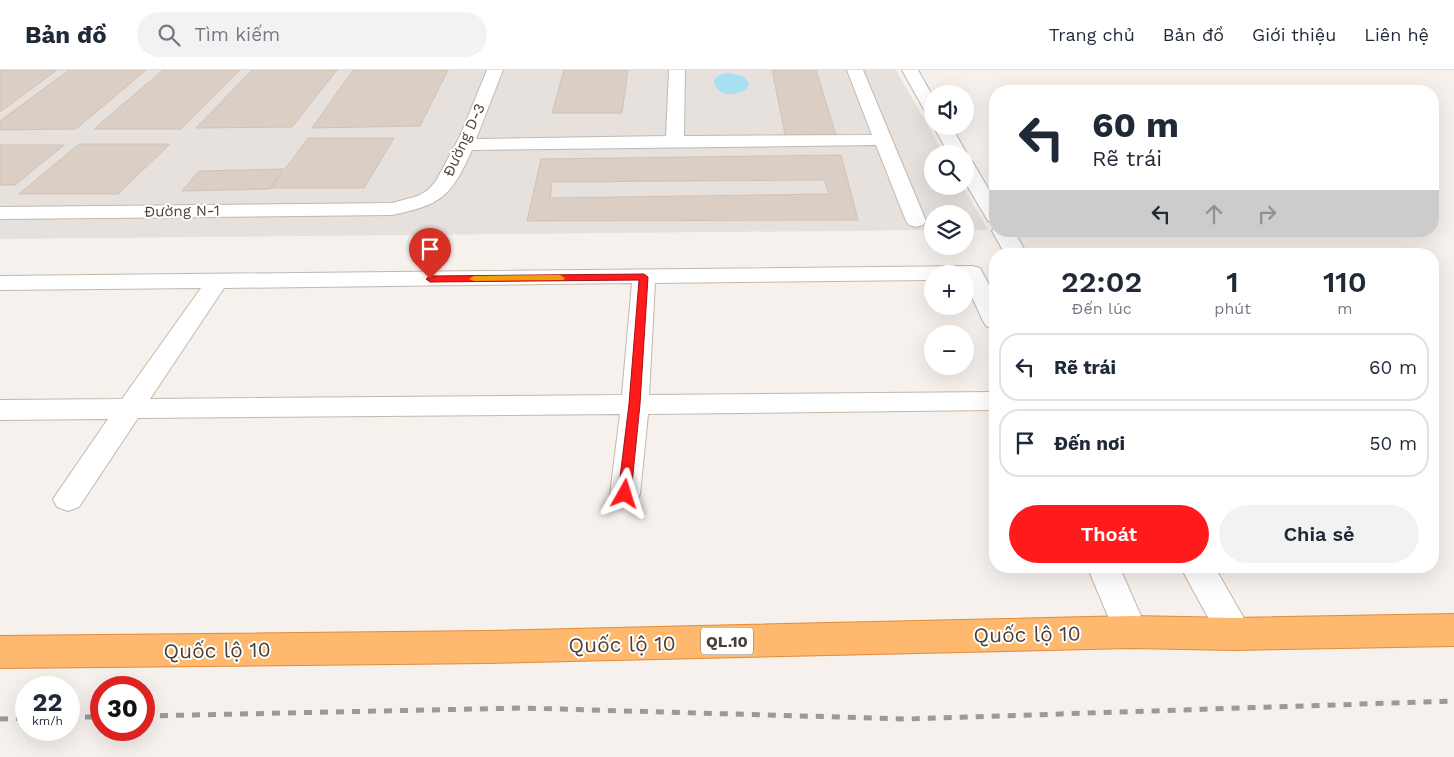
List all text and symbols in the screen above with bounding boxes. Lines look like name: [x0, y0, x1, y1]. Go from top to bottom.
search box: [137, 12, 487, 57]
text: Bản đồ: [25, 21, 107, 49]
icon: search: [155, 21, 183, 49]
text: Tìm kiếm: [195, 23, 280, 46]
text: Trang chủ: [1049, 24, 1135, 45]
text: Bản đồ: [1163, 24, 1224, 45]
text: Giới thiệu: [1252, 24, 1336, 45]
text: Liên hệ: [1364, 24, 1429, 45]
map controls: [924, 85, 974, 375]
button: sound: [924, 85, 974, 135]
street label: Đường D-3: [439, 101, 489, 179]
text: 60 m: [1092, 104, 1179, 146]
icon: left: [1009, 105, 1074, 170]
button: search: [924, 145, 974, 195]
text: Rẽ trái: [1092, 146, 1162, 171]
icon: left: [1147, 200, 1175, 228]
icon: ahead: [1200, 200, 1228, 228]
icon: right: [1253, 200, 1281, 228]
street label: Đường N-1: [144, 201, 220, 221]
button: layers: [924, 205, 974, 255]
pin: [409, 228, 451, 279]
icon: arrive: [416, 235, 444, 263]
text: 22:02: [1061, 264, 1142, 299]
text: 1: [1226, 264, 1239, 299]
text: 110: [1323, 264, 1367, 299]
button: +: [924, 265, 974, 315]
text: Đến lúc: [1072, 299, 1132, 318]
text: phút: [1214, 299, 1251, 318]
text: m: [1337, 299, 1353, 318]
button: −: [924, 325, 974, 375]
icon: left: [1011, 353, 1039, 381]
text: Rẽ trái: [1054, 356, 1116, 379]
text: 60 m: [1369, 356, 1417, 379]
icon: arrive: [1011, 429, 1039, 457]
text: Đến nơi: [1054, 432, 1125, 455]
text: 50 m: [1370, 432, 1417, 455]
position arrow: [598, 467, 650, 519]
button: Thoát: [1009, 505, 1209, 563]
button: Chia sẻ: [1219, 505, 1419, 563]
street label: Quốc lộ 10: [973, 621, 1081, 647]
road number: QL.10: [701, 628, 753, 654]
street label: Quốc lộ 10: [568, 631, 676, 657]
street label: Quốc lộ 10: [163, 637, 271, 663]
speed limit sign: 30: [90, 676, 155, 741]
text: 22: [33, 688, 62, 717]
text: km/h: [32, 714, 63, 728]

